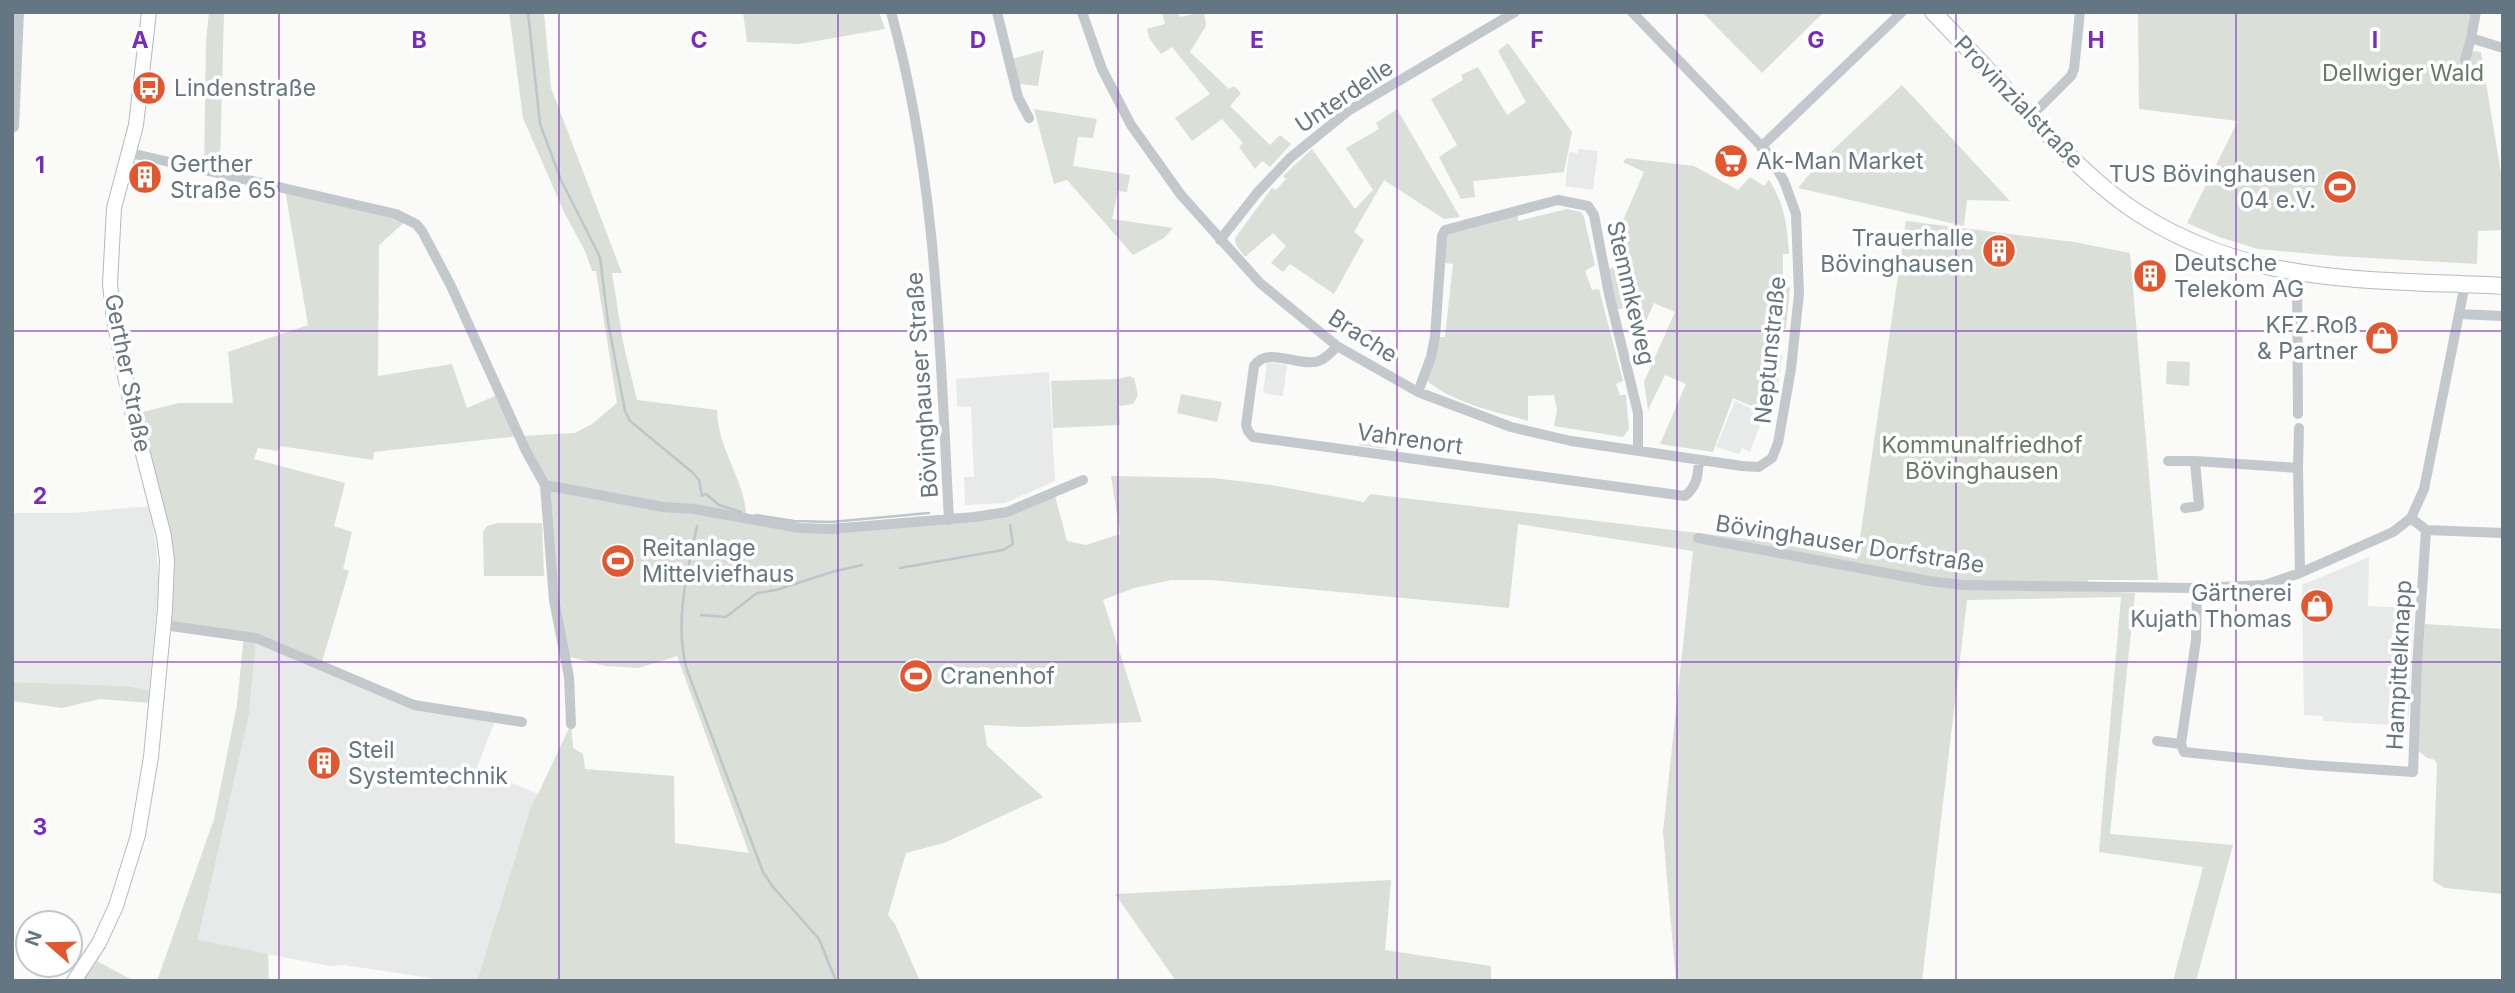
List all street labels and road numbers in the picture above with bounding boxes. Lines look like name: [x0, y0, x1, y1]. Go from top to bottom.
street label: Provinzialstraße: [1948, 30, 2090, 174]
street label: Unterdelle: [1290, 53, 1398, 139]
street label: Stemmkeweg: [1601, 218, 1661, 368]
street label: Bövinghauser Straße: [900, 271, 944, 499]
street label: Neptunstraße: [1748, 275, 1792, 425]
street label: Gerther Straße: [99, 291, 157, 455]
street label: Brache: [1323, 303, 1403, 369]
street label: Vahrenort: [1355, 418, 1465, 460]
street label: Bövinghauser Dorfstraße: [1714, 509, 1986, 579]
street label: Hampittelknapp: [2381, 579, 2417, 751]

